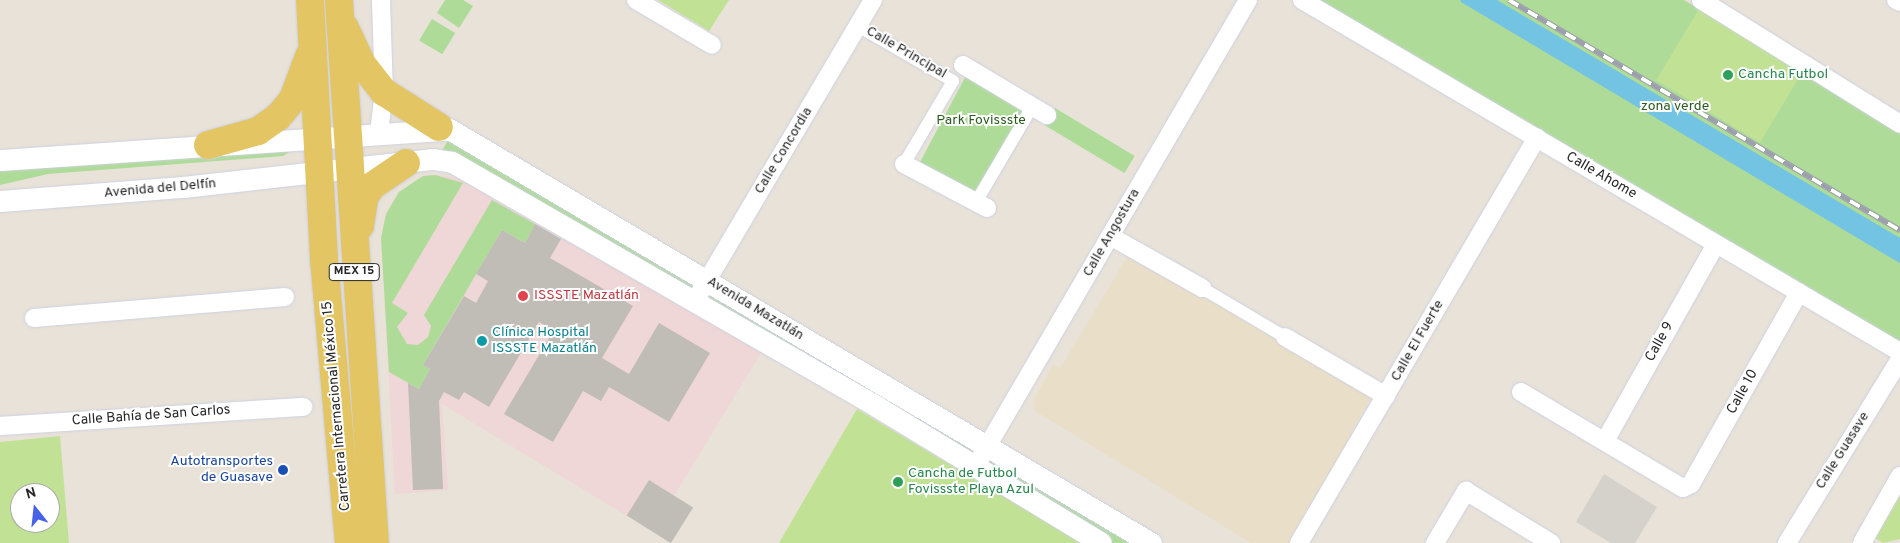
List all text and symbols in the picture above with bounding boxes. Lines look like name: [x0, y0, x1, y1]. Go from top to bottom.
street label: Calle Principal: [863, 23, 949, 83]
place label: Cancha Futbol: [1738, 67, 1828, 83]
marker: Cancha Futbol: [1722, 69, 1734, 81]
park label: zona verde: [1641, 99, 1709, 115]
street label: Calle Concordia: [751, 105, 817, 197]
park label: Park Fovissste: [936, 113, 1026, 129]
street label: Calle Ahome: [1562, 149, 1640, 203]
street label: Avenida del Delfín: [103, 176, 217, 202]
street label: Calle Angostura: [1080, 186, 1144, 280]
road number: MEX 15: [328, 262, 380, 282]
street label: Avenida Mazatlán: [704, 274, 806, 344]
place label: ISSSTE Mazatlán: [534, 288, 639, 304]
marker: ISSSTE Mazatlán: [516, 289, 530, 303]
street label: Calle El Fuerte: [1388, 297, 1448, 385]
street label: Carretera Internacional México 15: [319, 300, 355, 512]
street label: Calle 9: [1642, 319, 1678, 365]
place label: Clínica Hospital ISSSTE Mazatlán: [492, 325, 597, 358]
marker: Clínica Hospital ISSSTE Mazatlán: [476, 335, 488, 347]
street label: Calle 10: [1724, 367, 1762, 417]
street label: Calle Bahía de San Carlos: [71, 402, 231, 430]
street label: Calle Guasave: [1813, 409, 1873, 493]
place label: Autotransportes de Guasave: [170, 454, 273, 487]
marker: Autotransportes de Guasave: [277, 464, 289, 476]
place label: Cancha de Futbol Fovissste Playa Azul: [908, 466, 1034, 498]
marker: Cancha de Futbol Fovissste Playa Azul: [892, 476, 904, 488]
north arrow: [10, 483, 60, 533]
text: N: [24, 485, 38, 504]

